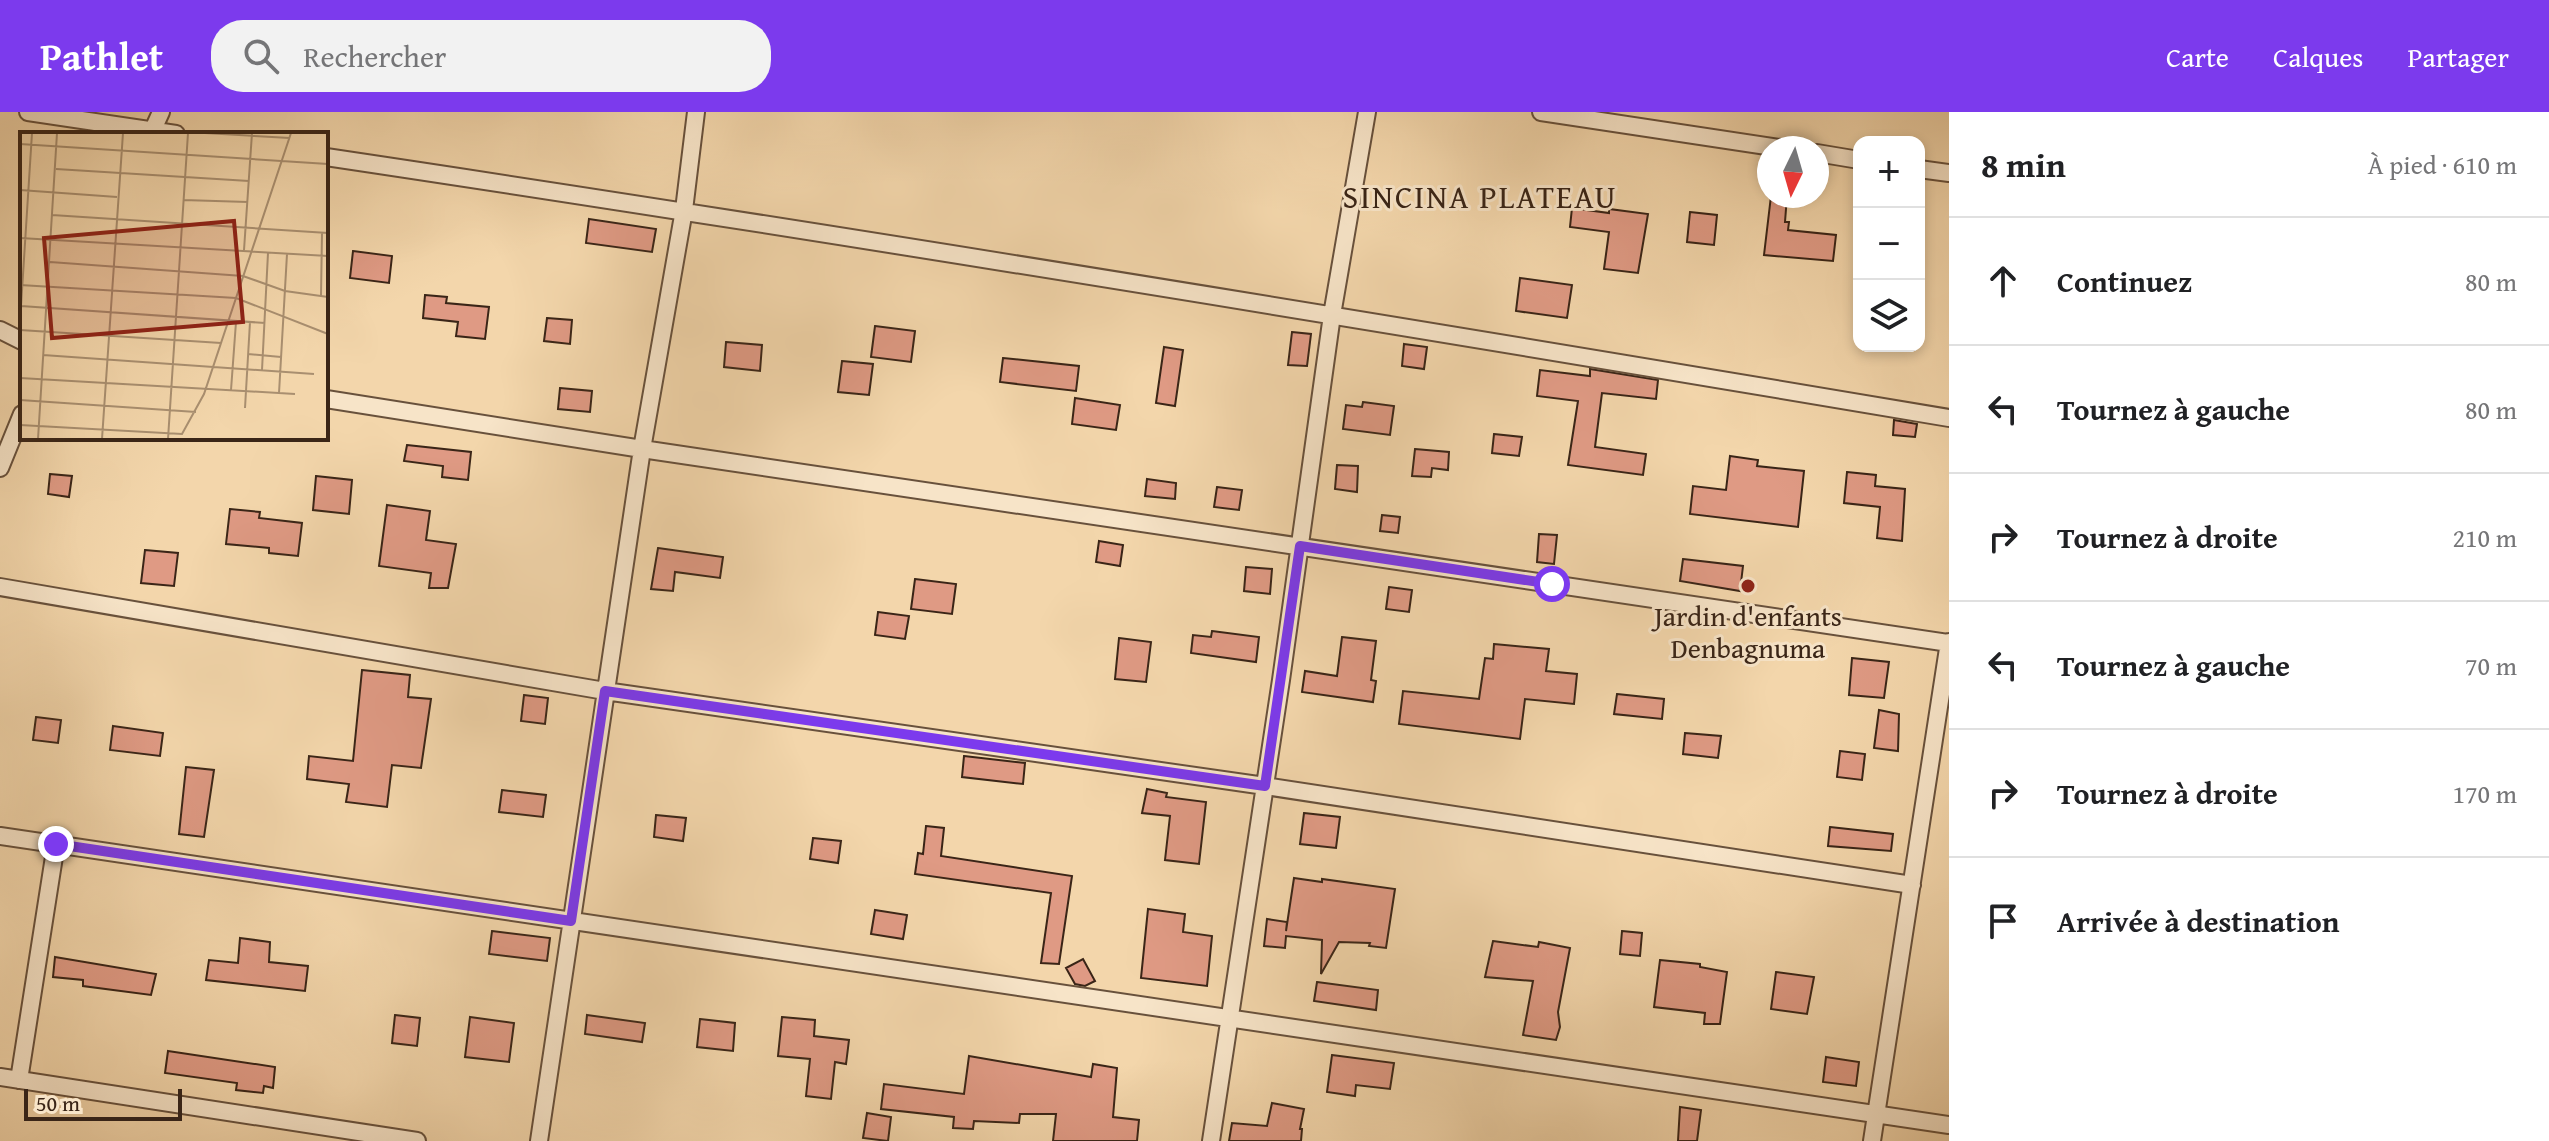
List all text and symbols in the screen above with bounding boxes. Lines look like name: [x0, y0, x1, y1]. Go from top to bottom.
search box: [211, 20, 771, 92]
text: Pathlet: [40, 28, 163, 84]
icon: search: [239, 34, 283, 78]
text: Rechercher: [303, 34, 446, 78]
text: Carte: [2166, 36, 2229, 77]
text: Calques: [2273, 36, 2363, 77]
text: Partager: [2407, 36, 2509, 77]
inset map: [20, 132, 328, 440]
north arrow: [1757, 136, 1829, 208]
map controls: [1853, 136, 1925, 352]
button: +: [1853, 136, 1925, 208]
text: 8 min: [1981, 140, 2066, 189]
text: À pied · 610 m: [2368, 145, 2517, 184]
district label: SINCINA PLATEAU: [1343, 173, 1618, 220]
button: −: [1853, 208, 1925, 280]
icon: ahead: [1981, 259, 2025, 303]
text: Continuez: [2057, 259, 2192, 303]
text: 80 m: [2465, 262, 2517, 301]
button: layers: [1853, 280, 1925, 352]
icon: left: [1981, 387, 2025, 431]
text: Tournez à gauche: [2057, 387, 2290, 431]
text: 80 m: [2465, 390, 2517, 429]
icon: right: [1981, 515, 2025, 559]
text: Tournez à droite: [2057, 515, 2278, 559]
text: 210 m: [2452, 518, 2517, 557]
route start: [1534, 566, 1570, 602]
marker: Jardin d'enfants Denbagnuma: [1739, 577, 1757, 595]
place label: Jardin d'enfants Denbagnuma: [1651, 595, 1842, 668]
icon: left: [1981, 643, 2025, 687]
text: Tournez à gauche: [2057, 643, 2290, 687]
text: 70 m: [2465, 646, 2517, 685]
icon: right: [1981, 771, 2025, 815]
text: Tournez à droite: [2057, 771, 2278, 815]
text: 170 m: [2452, 774, 2517, 813]
route end: [38, 826, 74, 862]
icon: arrive: [1981, 899, 2025, 943]
text: Arrivée à destination: [2057, 899, 2339, 943]
scale bar: [24, 1085, 182, 1121]
text: 50 m: [36, 1087, 80, 1119]

